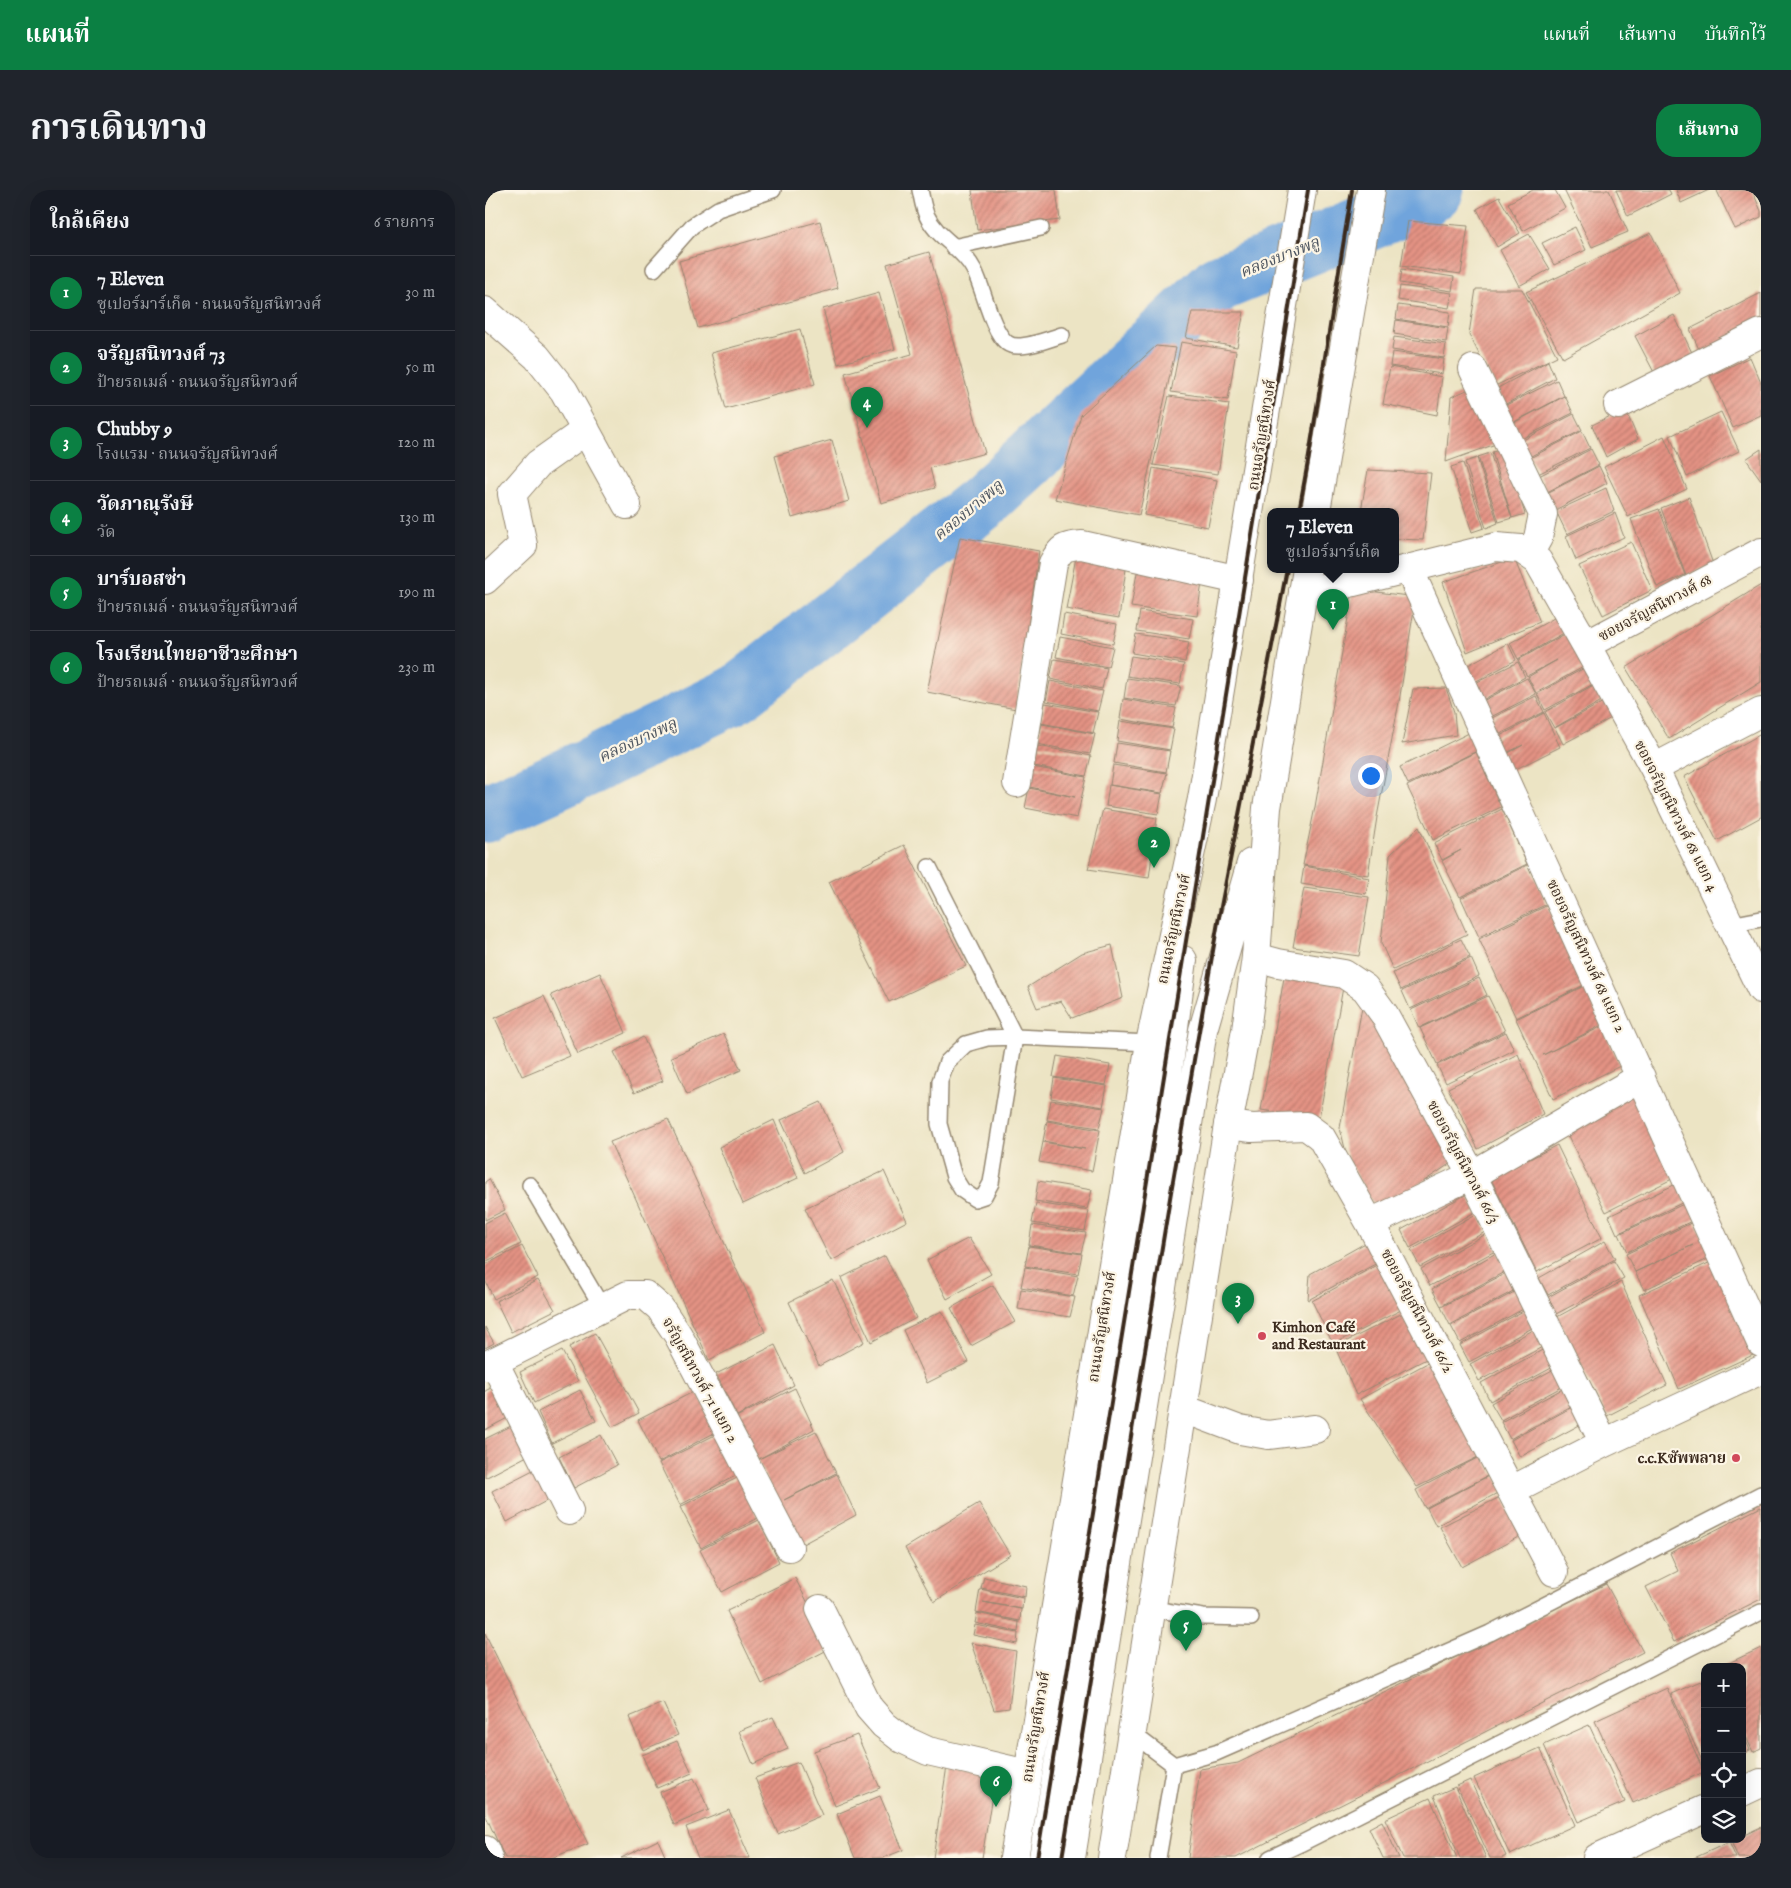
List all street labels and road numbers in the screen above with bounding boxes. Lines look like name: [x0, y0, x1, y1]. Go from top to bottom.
street label: ถนนจรัญสนิทวงศ์: [1243, 378, 1280, 492]
street label: ซอยจรัญสนิทวงศ์ 68: [1595, 569, 1715, 646]
street label: ซอยจรัญสนิทวงศ์ 68 แยก 4: [1630, 737, 1724, 895]
street label: ถนนจรัญสนิทวงศ์: [1152, 872, 1195, 986]
street label: ซอยจรัญสนิทวงศ์ 68 แยก 2: [1542, 876, 1631, 1036]
street label: ซอยจรัญสนิทวงศ์ 66/3: [1423, 1097, 1504, 1227]
street label: ซอยจรัญสนิทวงศ์ 66/2: [1376, 1245, 1459, 1376]
street label: ถนนจรัญสนิทวงศ์: [1083, 1270, 1120, 1384]
street label: จรัญสนิทวงศ์ 71 แยก 2: [658, 1314, 743, 1446]
street label: ถนนจรัญสนิทวงศ์: [1017, 1670, 1054, 1784]

